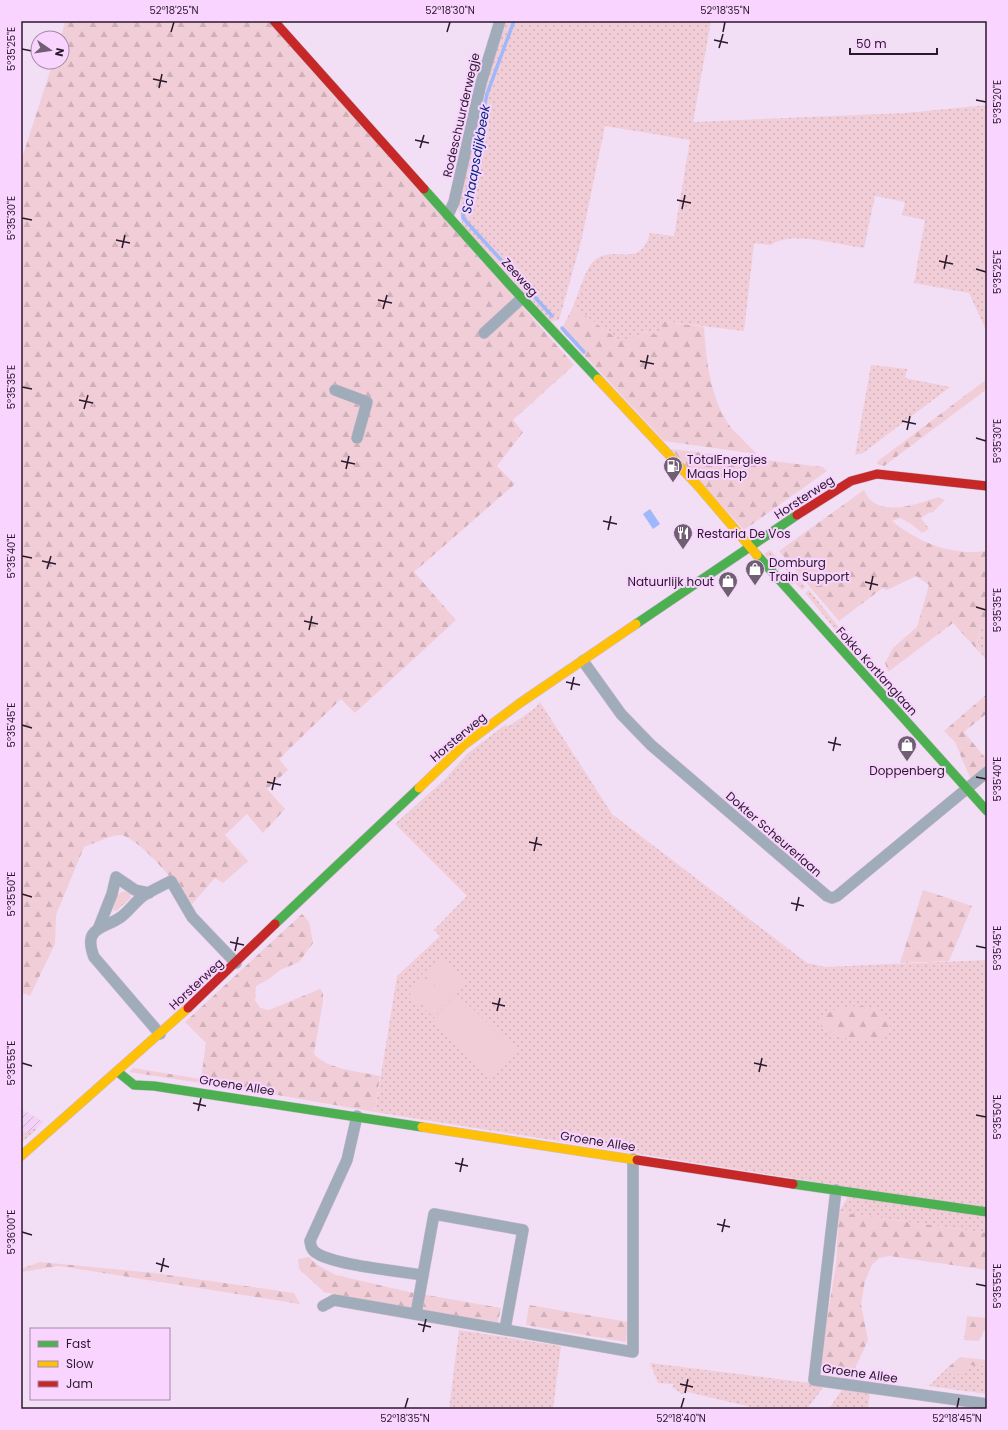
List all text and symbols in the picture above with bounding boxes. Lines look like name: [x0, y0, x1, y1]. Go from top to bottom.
text: 52°18'25"N: [149, 3, 199, 18]
text: 52°18'30"N: [425, 3, 475, 18]
text: 52°18'35"N: [700, 3, 750, 18]
text: 5°35'25"E: [4, 27, 19, 71]
north arrow: [30, 30, 70, 70]
scale bar: [850, 30, 937, 56]
text: 50 m: [856, 35, 887, 52]
text: N: [51, 46, 68, 58]
street label: Rodeschuurderwegje: [438, 51, 484, 179]
text: 5°35'20"E: [990, 80, 1005, 124]
water label: Schaapsdijkbeek: [457, 102, 495, 215]
text: 5°35'30"E: [4, 196, 19, 240]
text: 5°35'25"E: [990, 250, 1005, 294]
street label: Zeeweg: [498, 254, 542, 300]
text: 5°35'35"E: [4, 365, 19, 409]
text: 5°35'30"E: [990, 419, 1005, 463]
place label: TotalEnergies Maas Hop: [687, 451, 767, 482]
fuel station icon: TotalEnergies Maas Hop: [662, 455, 684, 483]
street label: Horsterweg: [771, 471, 837, 523]
restaurant icon: Restaria De Vos: [672, 522, 694, 550]
place label: Restaria De Vos: [697, 525, 790, 542]
text: 5°35'40"E: [4, 534, 19, 578]
place label: Domburg Train Support: [769, 554, 849, 585]
shop icon: Domburg Train Support: [744, 558, 766, 586]
shop icon: Natuurlijk hout: [717, 570, 739, 598]
place label: Natuurlijk hout: [628, 573, 714, 590]
text: 5°35'35"E: [990, 588, 1005, 632]
street label: Fokko Kortlanglaan: [832, 623, 922, 719]
text: 5°35'45"E: [4, 703, 19, 747]
street label: Horsterweg: [426, 709, 490, 765]
shop icon: Doppenberg: [896, 734, 918, 762]
text: 5°35'40"E: [990, 757, 1005, 801]
place label: Doppenberg: [869, 762, 945, 779]
street label: Dokter Scheurerlaan: [722, 787, 826, 881]
text: 5°35'50"E: [4, 872, 19, 916]
text: 5°35'45"E: [990, 926, 1005, 970]
street label: Horsterweg: [165, 954, 227, 1014]
text: 5°35'55"E: [4, 1041, 19, 1085]
street label: Groene Allee: [198, 1071, 276, 1099]
text: 5°35'50"E: [990, 1095, 1005, 1139]
street label: Groene Allee: [559, 1127, 637, 1155]
text: 5°36'00"E: [4, 1210, 19, 1254]
text: 5°35'55"E: [990, 1264, 1005, 1308]
legend: [30, 1328, 170, 1400]
text: Fast: [66, 1335, 91, 1352]
text: Slow: [66, 1355, 94, 1372]
street label: Groene Allee: [821, 1359, 899, 1387]
text: Jam: [66, 1375, 93, 1392]
text: 52°18'35"N: [380, 1411, 430, 1426]
text: 52°18'40"N: [656, 1411, 706, 1426]
text: 52°18'45"N: [932, 1411, 982, 1426]

